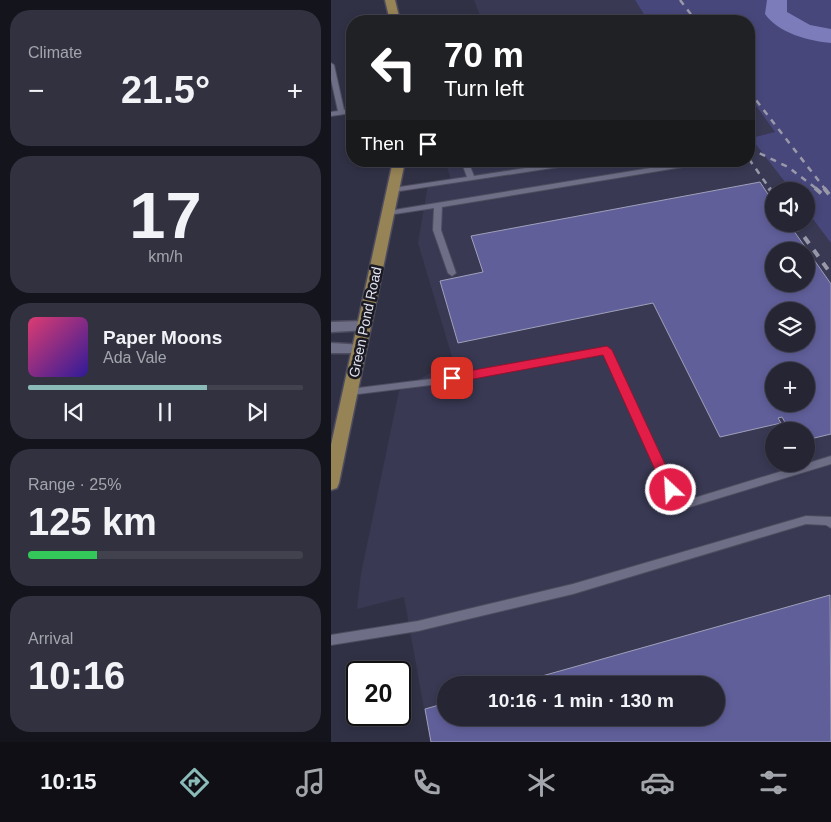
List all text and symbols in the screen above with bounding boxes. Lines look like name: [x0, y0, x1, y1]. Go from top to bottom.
icon: left: [361, 35, 426, 100]
text: 70 m: [444, 35, 524, 74]
text: Climate: [28, 44, 82, 61]
text: 21.5°: [121, 69, 210, 111]
text: −: [28, 75, 44, 106]
text: +: [287, 75, 303, 106]
text: Turn left: [444, 76, 524, 101]
icon: arrive: [414, 130, 442, 158]
text: Then: [361, 133, 404, 154]
text: 17: [129, 179, 202, 252]
map controls: [765, 182, 815, 472]
button: sound: [765, 182, 815, 232]
button: search: [765, 242, 815, 292]
text: km/h: [148, 248, 183, 265]
street label: Green Pond Road: [345, 265, 385, 379]
button: layers: [765, 302, 815, 352]
text: Paper Moons: [103, 327, 222, 348]
text: Ada Vale: [103, 349, 167, 366]
pin: [431, 357, 473, 399]
button: +: [765, 362, 815, 412]
icon: arrive: [438, 364, 466, 392]
icon: previous: [60, 398, 88, 426]
icon: pause: [151, 398, 179, 426]
icon: next: [243, 398, 271, 426]
button: −: [765, 422, 815, 472]
position arrow: [644, 463, 696, 515]
text: Range · 25%: [28, 476, 121, 493]
text: 125 km: [28, 501, 157, 543]
text: Arrival: [28, 630, 73, 647]
text: 10:16: [28, 655, 125, 697]
speed limit sign: 20: [346, 661, 411, 726]
text: 10:16 · 1 min · 130 m: [488, 690, 674, 711]
icon: directions: [177, 765, 212, 800]
icon: music: [293, 765, 328, 800]
icon: phone: [409, 765, 444, 800]
icon: climate: [524, 765, 559, 800]
icon: car: [640, 765, 675, 800]
icon: filters: [756, 765, 791, 800]
text: 10:15: [40, 769, 97, 794]

